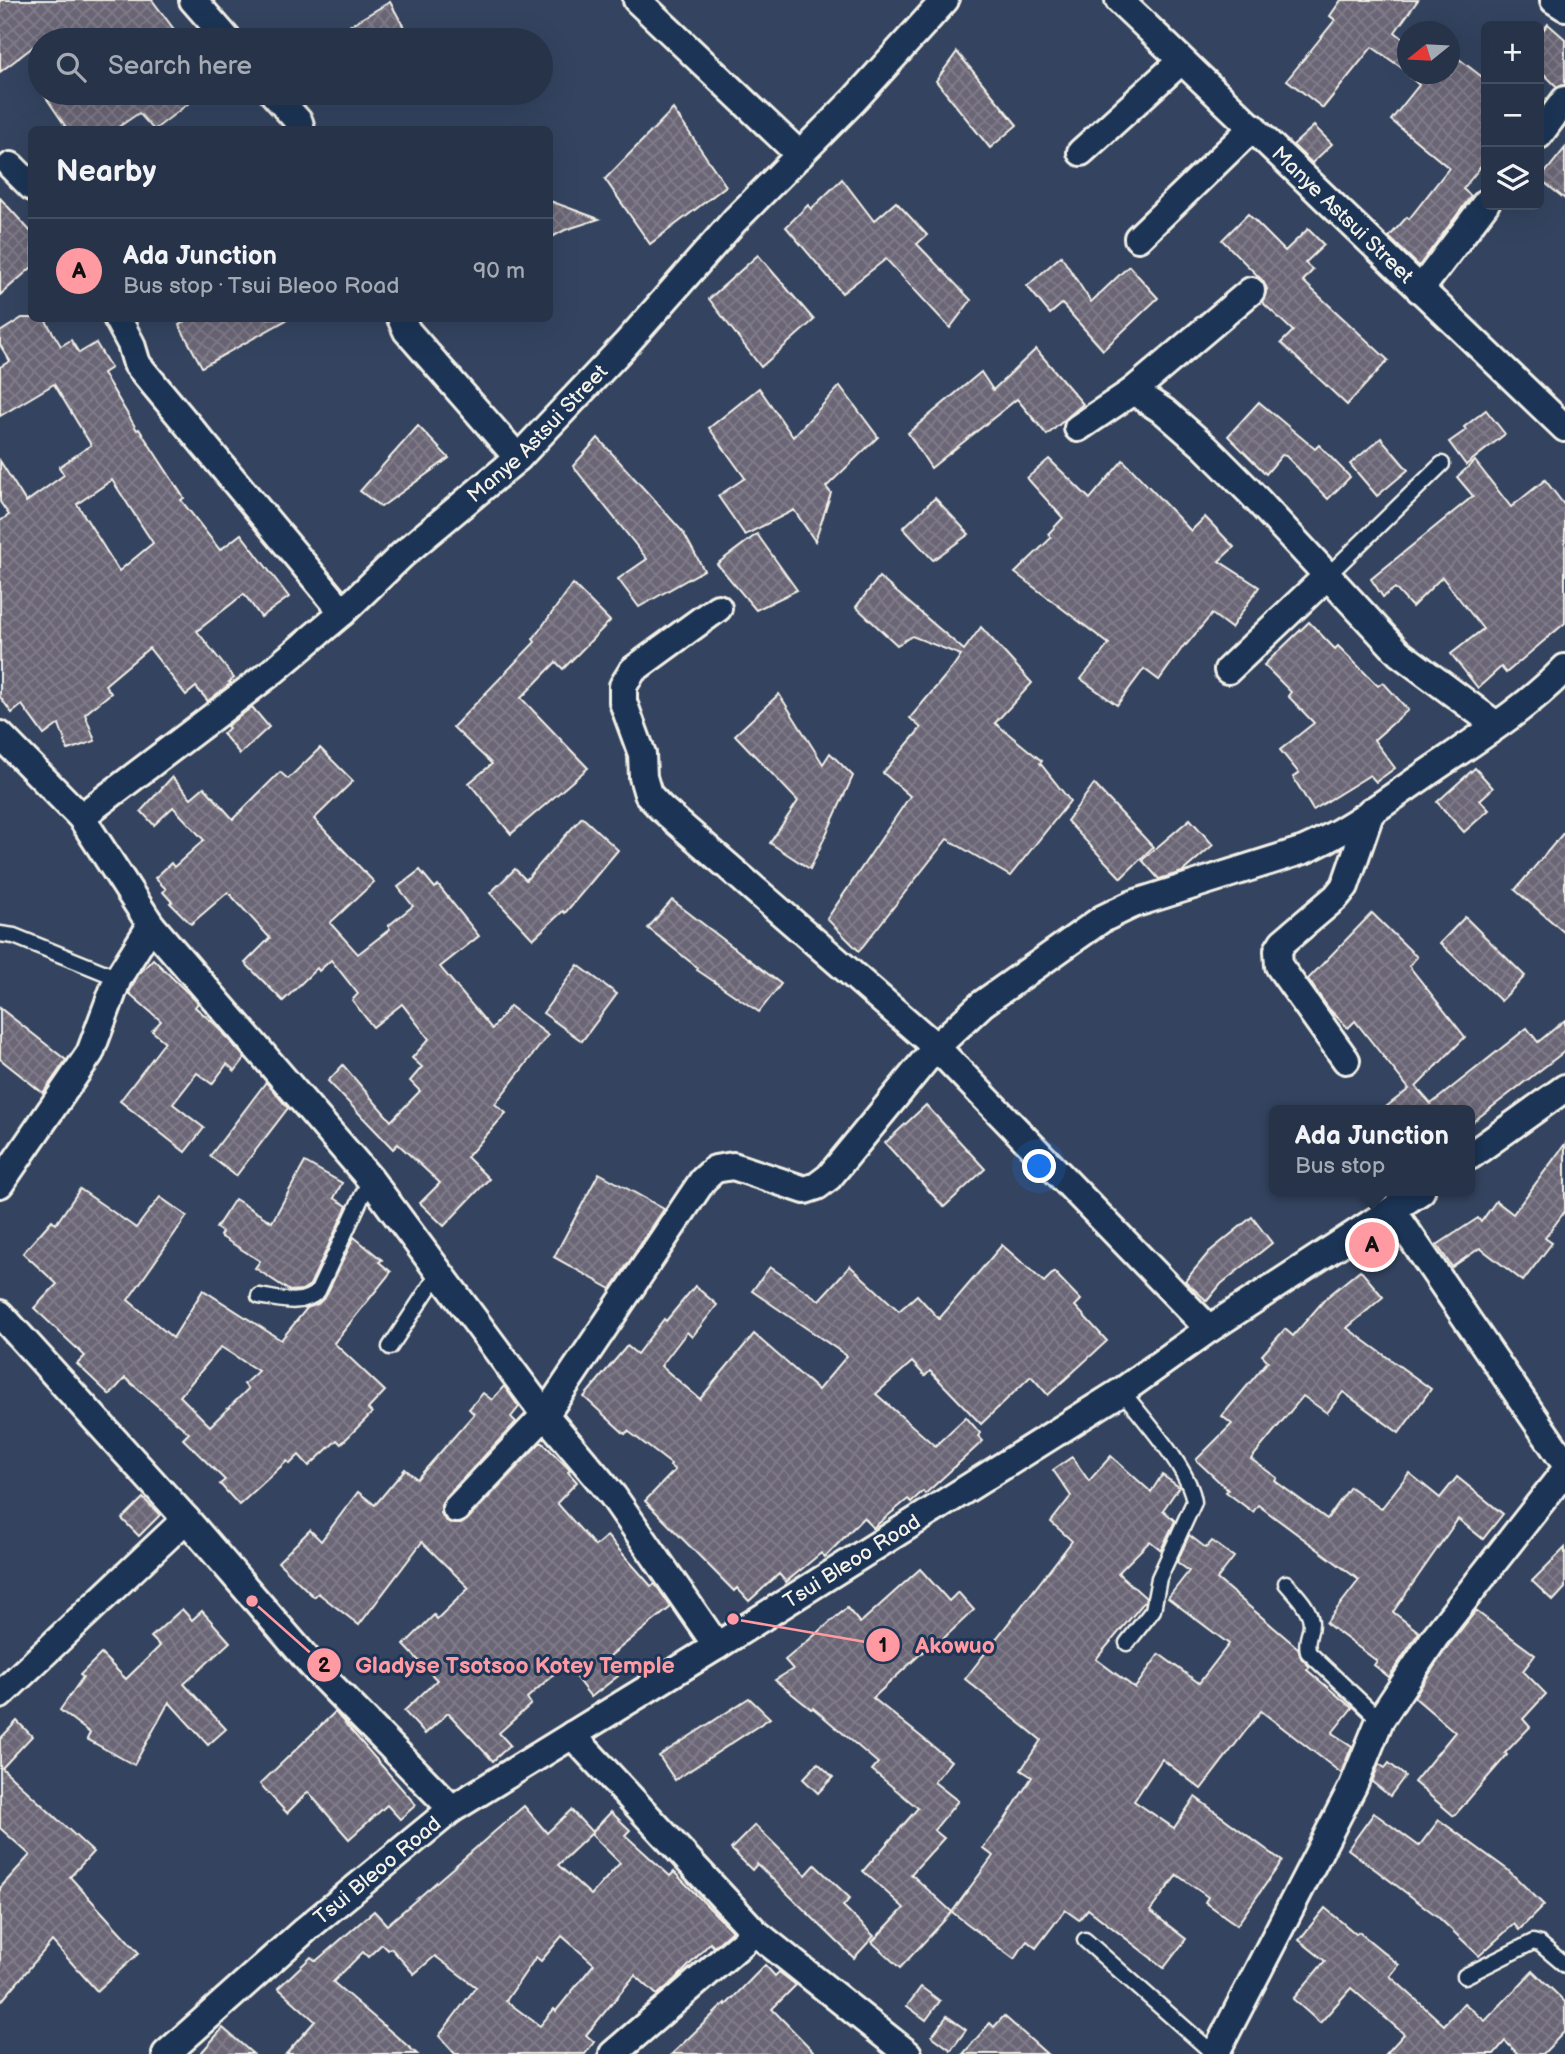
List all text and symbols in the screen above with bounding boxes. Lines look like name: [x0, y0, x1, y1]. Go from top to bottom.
north arrow: [1397, 21, 1460, 84]
map controls: [1481, 21, 1544, 210]
button: +: [1481, 21, 1544, 84]
search box: [28, 28, 553, 105]
icon: search: [52, 48, 90, 86]
text: Search here: [108, 51, 252, 82]
button: −: [1481, 84, 1544, 147]
street label: Manye Astsui Street: [1267, 141, 1419, 289]
button: layers: [1481, 147, 1544, 210]
text: Nearby: [56, 154, 156, 190]
text: Ada Junction: [123, 241, 277, 272]
text: A: [72, 257, 86, 285]
text: 90 m: [473, 257, 525, 285]
text: Bus stop · Tsui Bleoo Road: [123, 272, 400, 300]
street label: Manye Astsui Street: [462, 359, 613, 508]
popup: [1269, 1105, 1475, 1196]
text: Ada Junction: [1295, 1121, 1449, 1152]
your location: [1022, 1149, 1056, 1183]
text: Bus stop: [1295, 1152, 1385, 1180]
pin: A: [1349, 1219, 1395, 1271]
street label: Tsui Bleoo Road: [779, 1509, 925, 1614]
callout: Akowuo: [866, 1623, 1009, 1667]
text: Akowuo: [914, 1632, 995, 1660]
text: 1: [879, 1633, 887, 1658]
callout: Gladyse Tsotsoo Kotey Temple: [306, 1643, 689, 1687]
text: Gladyse Tsotsoo Kotey Temple: [355, 1652, 675, 1680]
text: 2: [318, 1653, 331, 1678]
street label: Tsui Bleoo Road: [309, 1811, 446, 1930]

